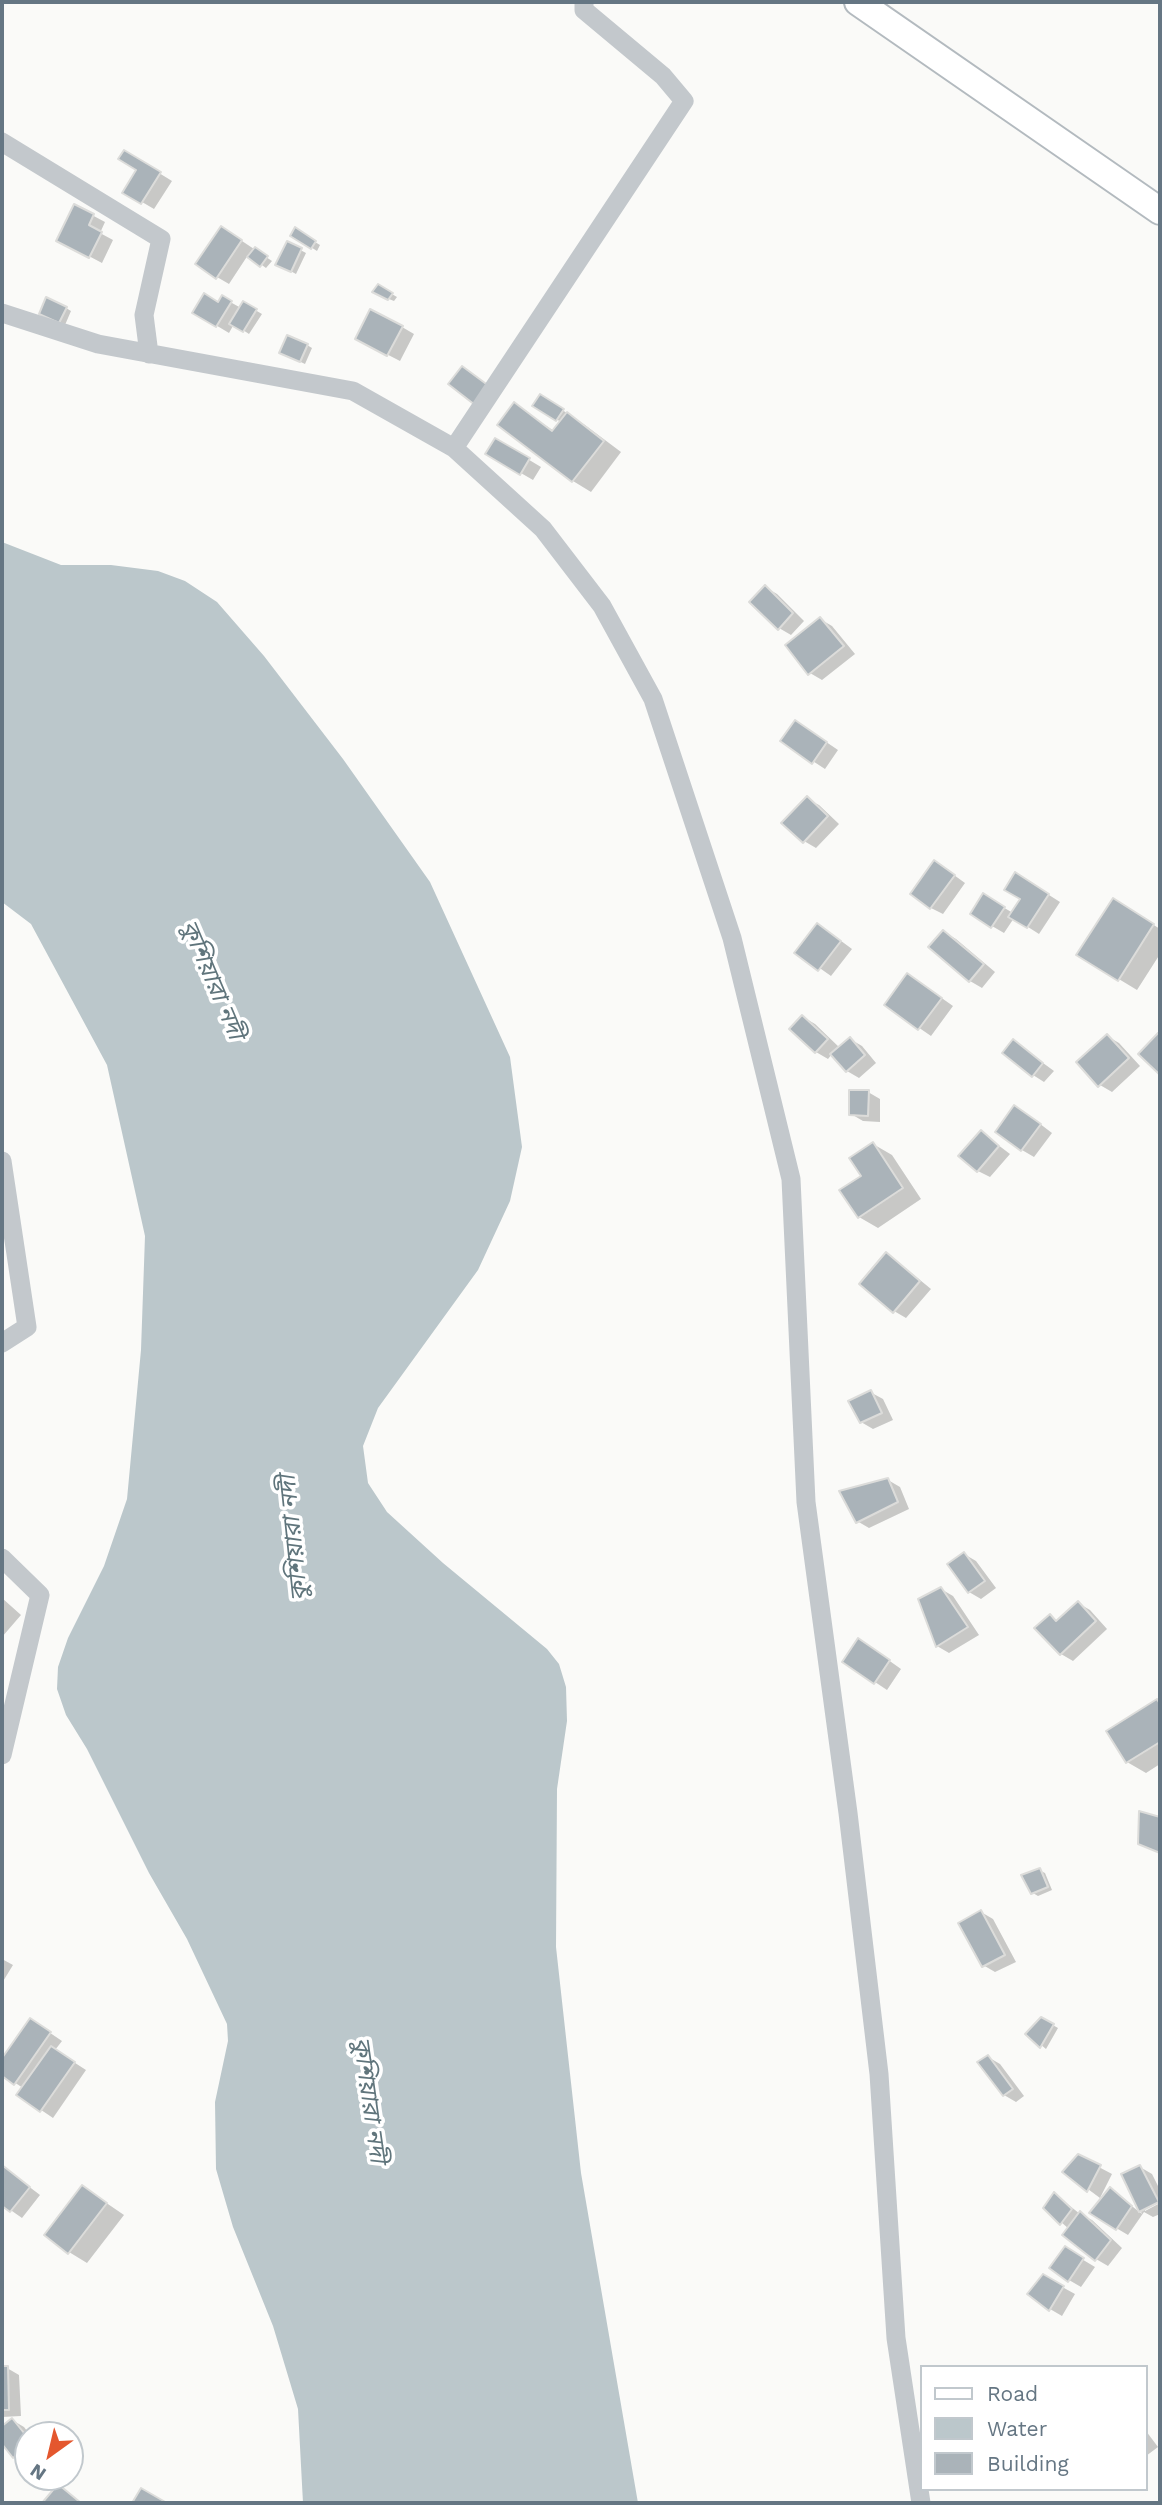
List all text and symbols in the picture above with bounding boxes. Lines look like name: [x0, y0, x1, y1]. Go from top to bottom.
water label: কুশিয়ারা নদী: [174, 916, 250, 1044]
water label: কুশিয়ারা নদী: [273, 1474, 315, 1602]
water label: কুশিয়ারা নদী: [346, 2035, 392, 2165]
legend: [920, 2365, 1148, 2491]
text: Road: [987, 2381, 1038, 2406]
text: Water: [987, 2416, 1047, 2441]
north arrow: [14, 2421, 84, 2491]
text: Building: [987, 2451, 1069, 2476]
text: N: [26, 2459, 50, 2486]

